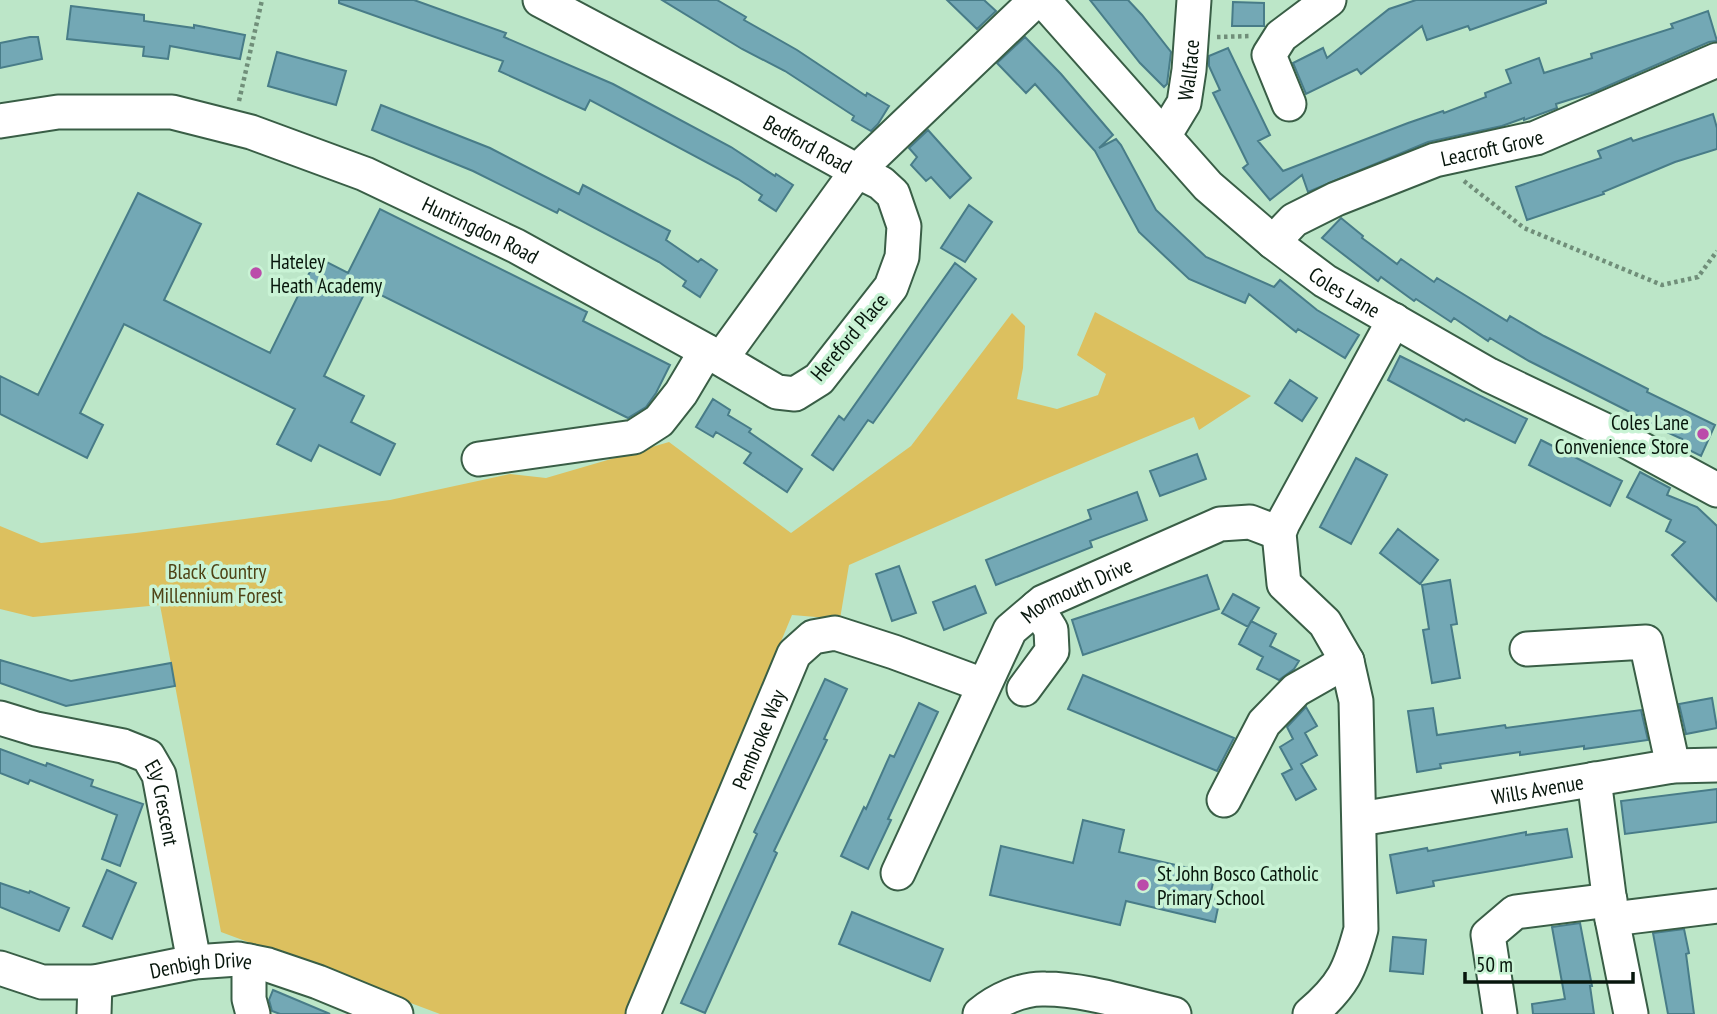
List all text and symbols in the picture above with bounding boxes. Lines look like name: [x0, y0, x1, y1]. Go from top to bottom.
street label: Wallface: [1171, 38, 1205, 102]
street label: Bedford Road: [759, 109, 857, 179]
street label: Leacroft Grove: [1438, 123, 1548, 172]
street label: Huntingdon Road: [418, 190, 544, 269]
place label: Hateley Heath Academy: [270, 248, 382, 299]
street label: Coles Lane: [1304, 260, 1385, 323]
marker: Hateley Heath Academy: [248, 265, 264, 281]
street label: Hereford Place: [804, 288, 894, 386]
place label: Coles Lane Convenience Store: [1555, 409, 1689, 460]
marker: Coles Lane Convenience Store: [1695, 426, 1711, 442]
street label: Monmouth Drive: [1015, 551, 1136, 629]
park label: Black Country Millennium Forest: [151, 558, 283, 609]
street label: Pembroke Way: [725, 685, 791, 793]
street label: Ely Crescent: [139, 754, 185, 848]
street label: Wills Avenue: [1490, 768, 1585, 810]
place label: St John Bosco Catholic Primary School: [1157, 860, 1319, 911]
marker: St John Bosco Catholic Primary School: [1135, 877, 1151, 893]
scale bar: [1465, 940, 1633, 984]
street label: Denbigh Drive: [147, 945, 255, 984]
text: 50 m: [1476, 951, 1513, 978]

